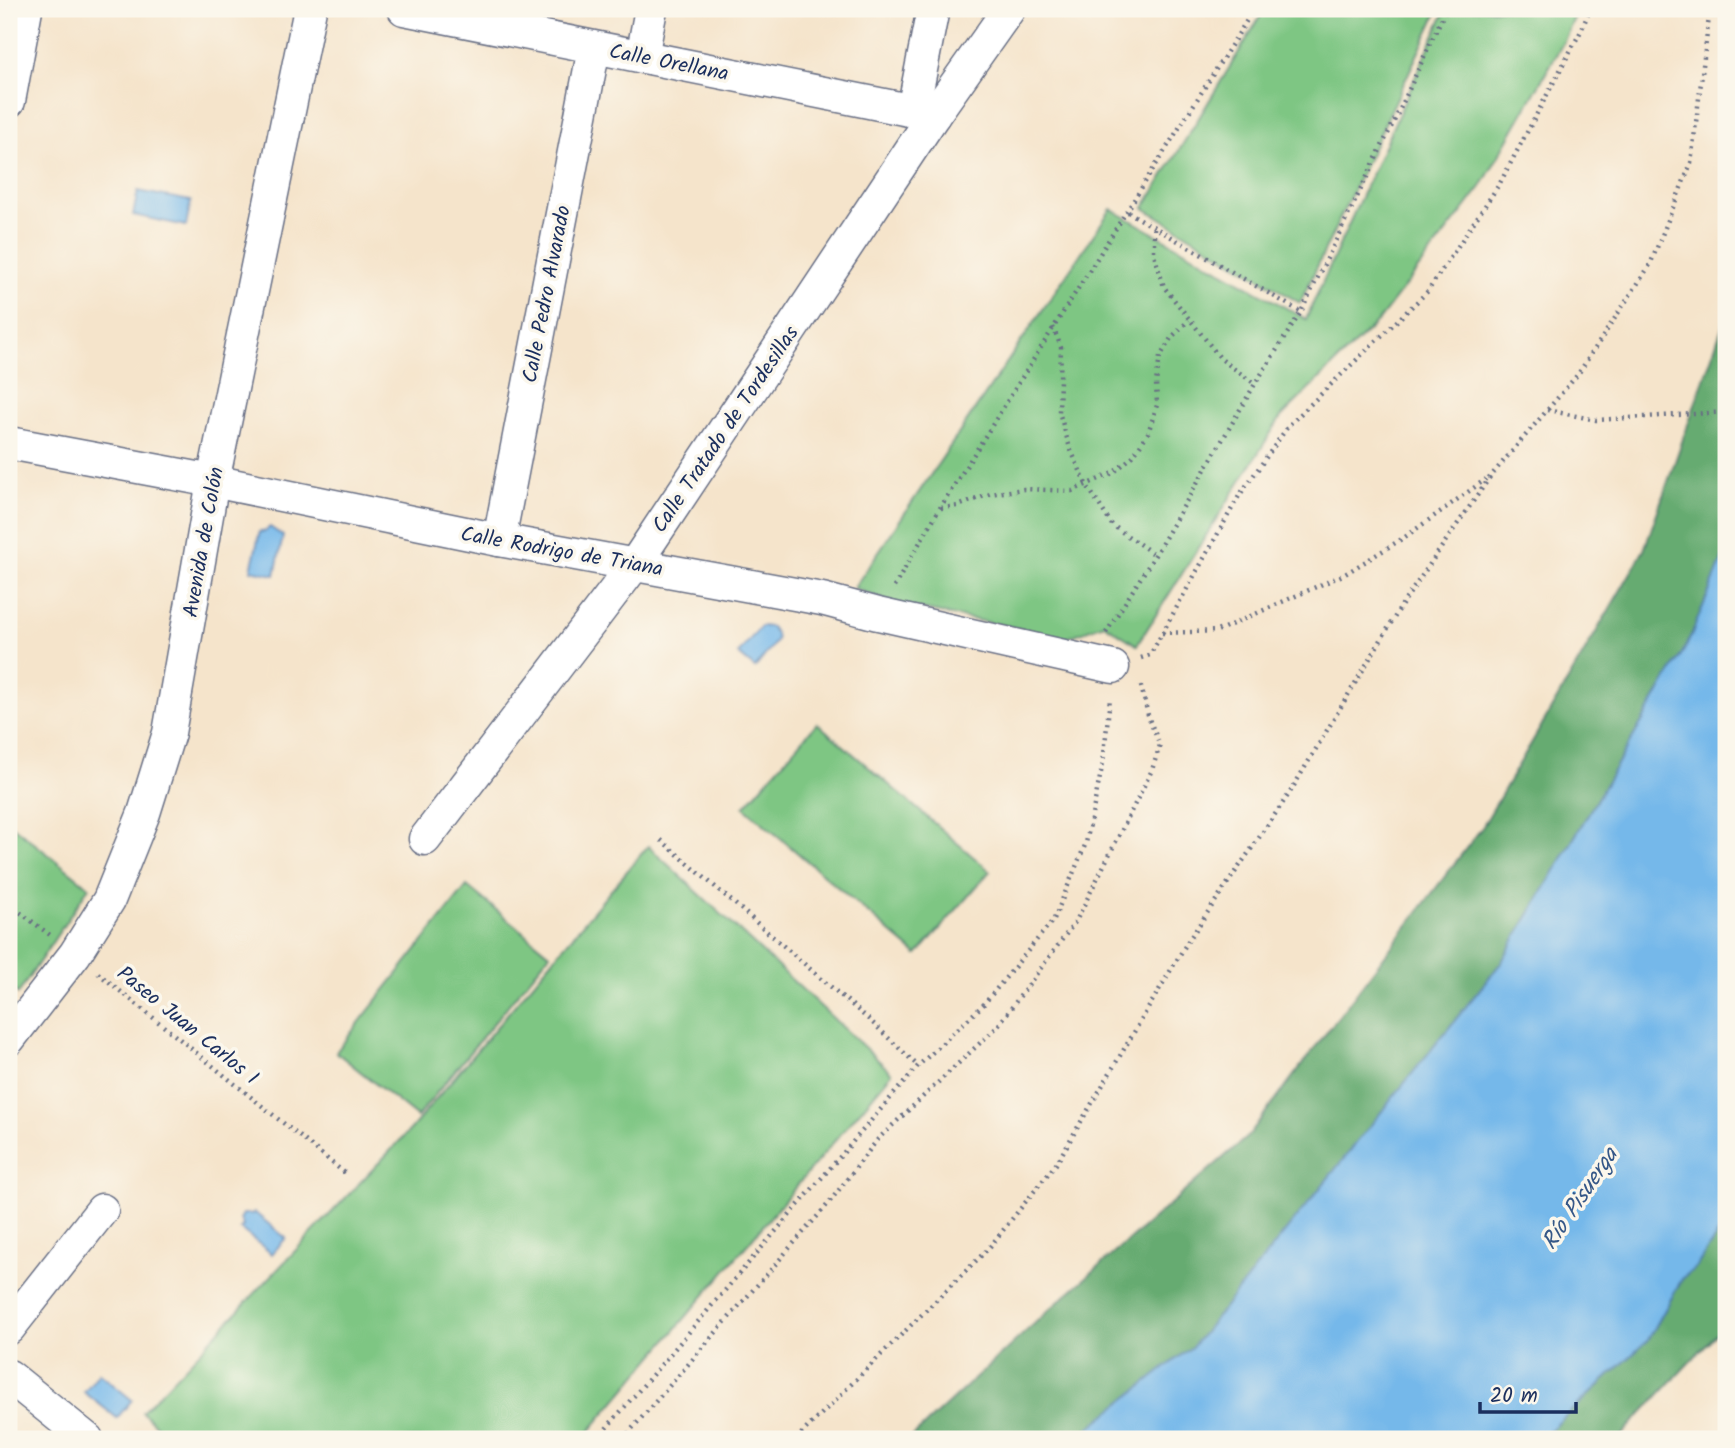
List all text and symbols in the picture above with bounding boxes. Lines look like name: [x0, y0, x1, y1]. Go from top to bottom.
street label: Calle Orellana: [606, 36, 731, 91]
street label: Calle Pedro Alvarado: [514, 203, 581, 386]
street label: Calle Tratado de Tordesillas: [644, 319, 808, 540]
street label: Avenida de Colón: [175, 464, 234, 620]
street label: Calle Rodrigo de Triana: [458, 518, 666, 587]
street label: Paseo Juan Carlos I: [109, 958, 265, 1094]
water label: Río Pisuerga: [1533, 1139, 1630, 1258]
scale bar: [1480, 1371, 1576, 1415]
text: 20 m: [1490, 1380, 1538, 1413]

